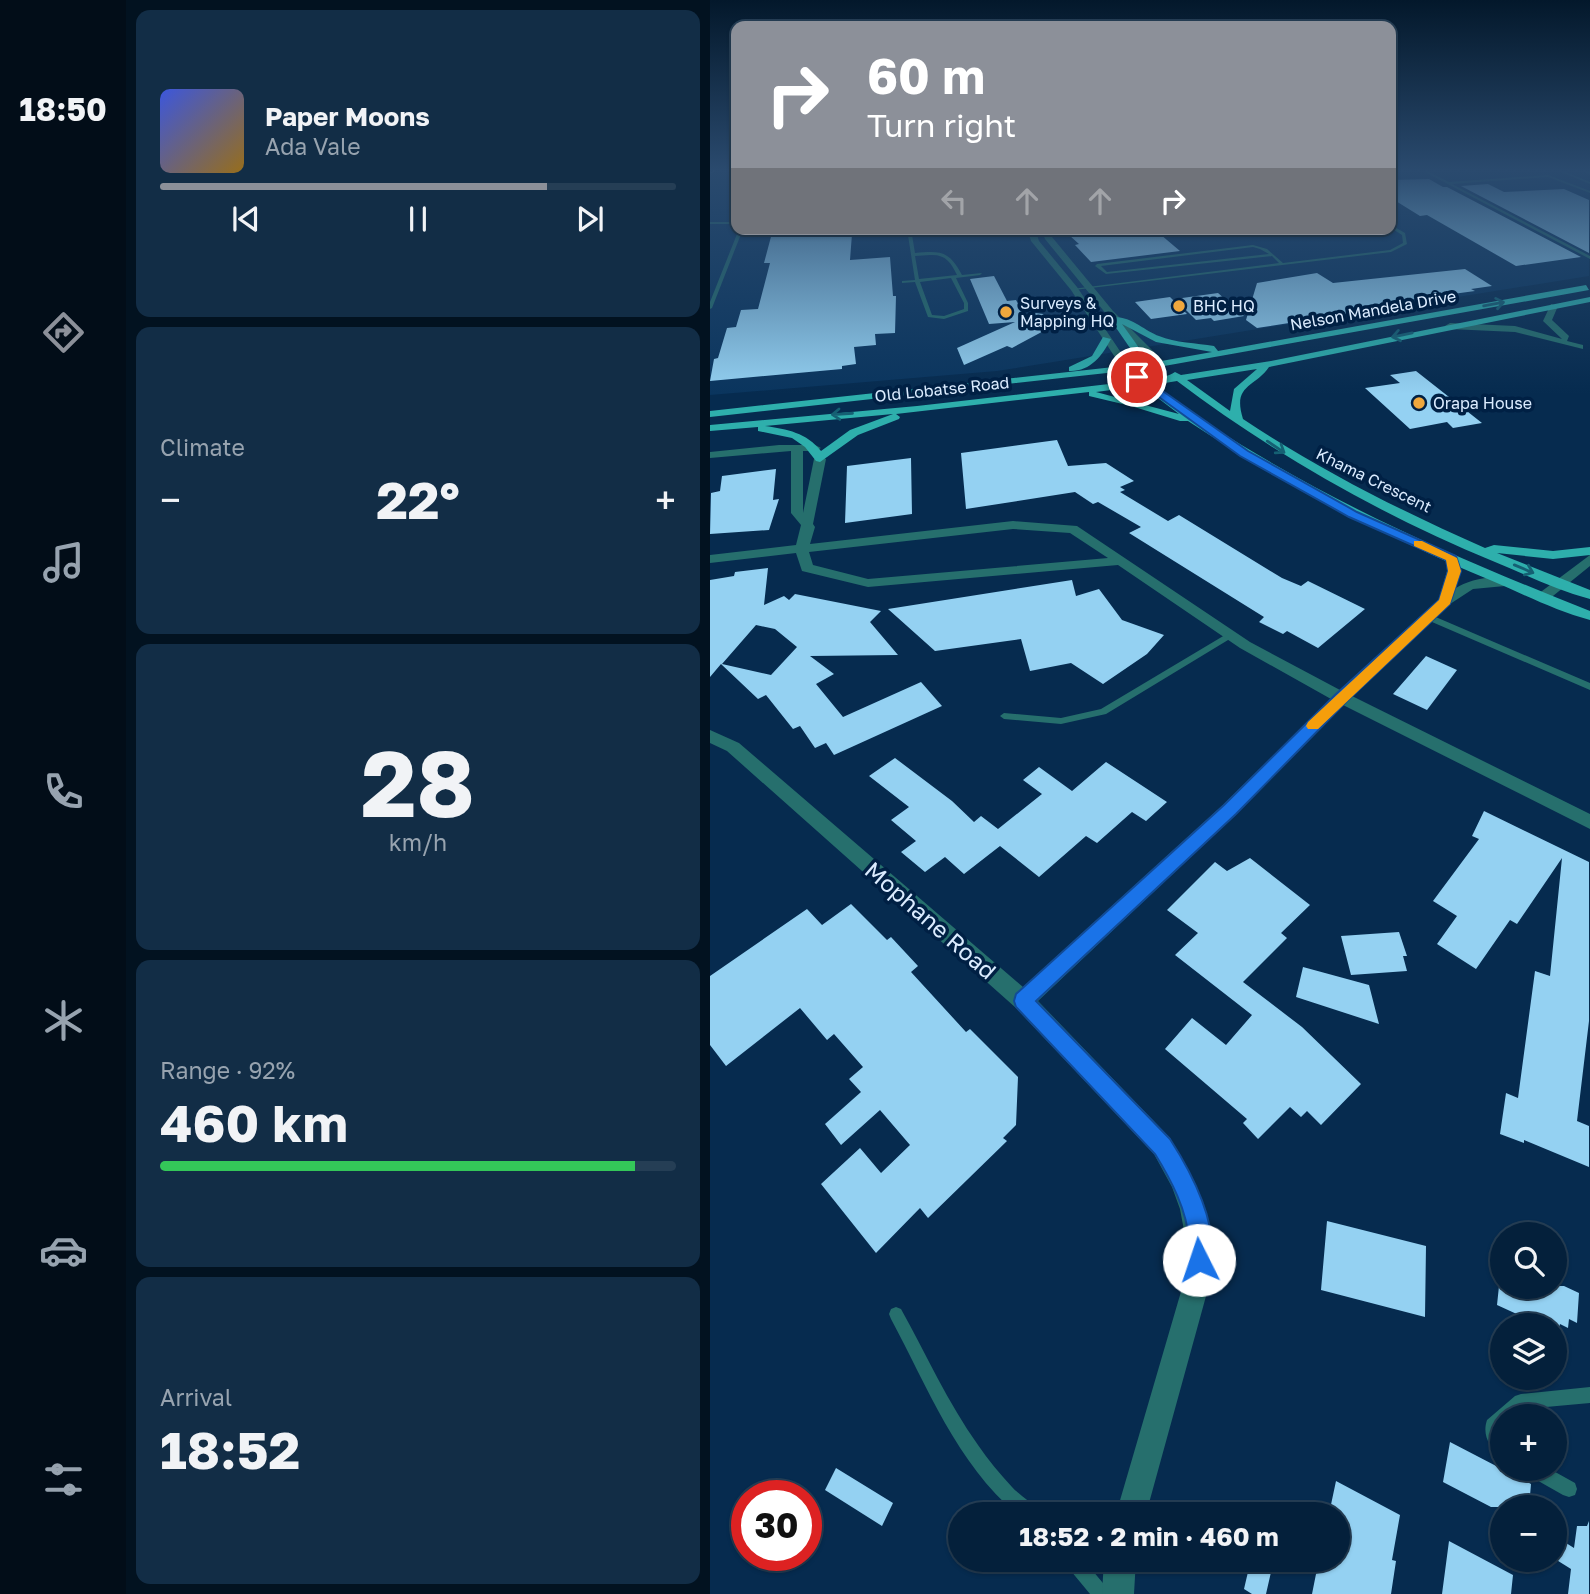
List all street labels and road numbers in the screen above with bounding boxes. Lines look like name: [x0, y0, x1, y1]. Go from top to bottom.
street label: Nelson Mandela Drive: [1289, 286, 1457, 334]
street label: Old Lobatse Road: [874, 372, 1010, 406]
street label: Khama Crescent: [1313, 443, 1435, 517]
street label: Mophane Road: [860, 855, 1002, 985]

